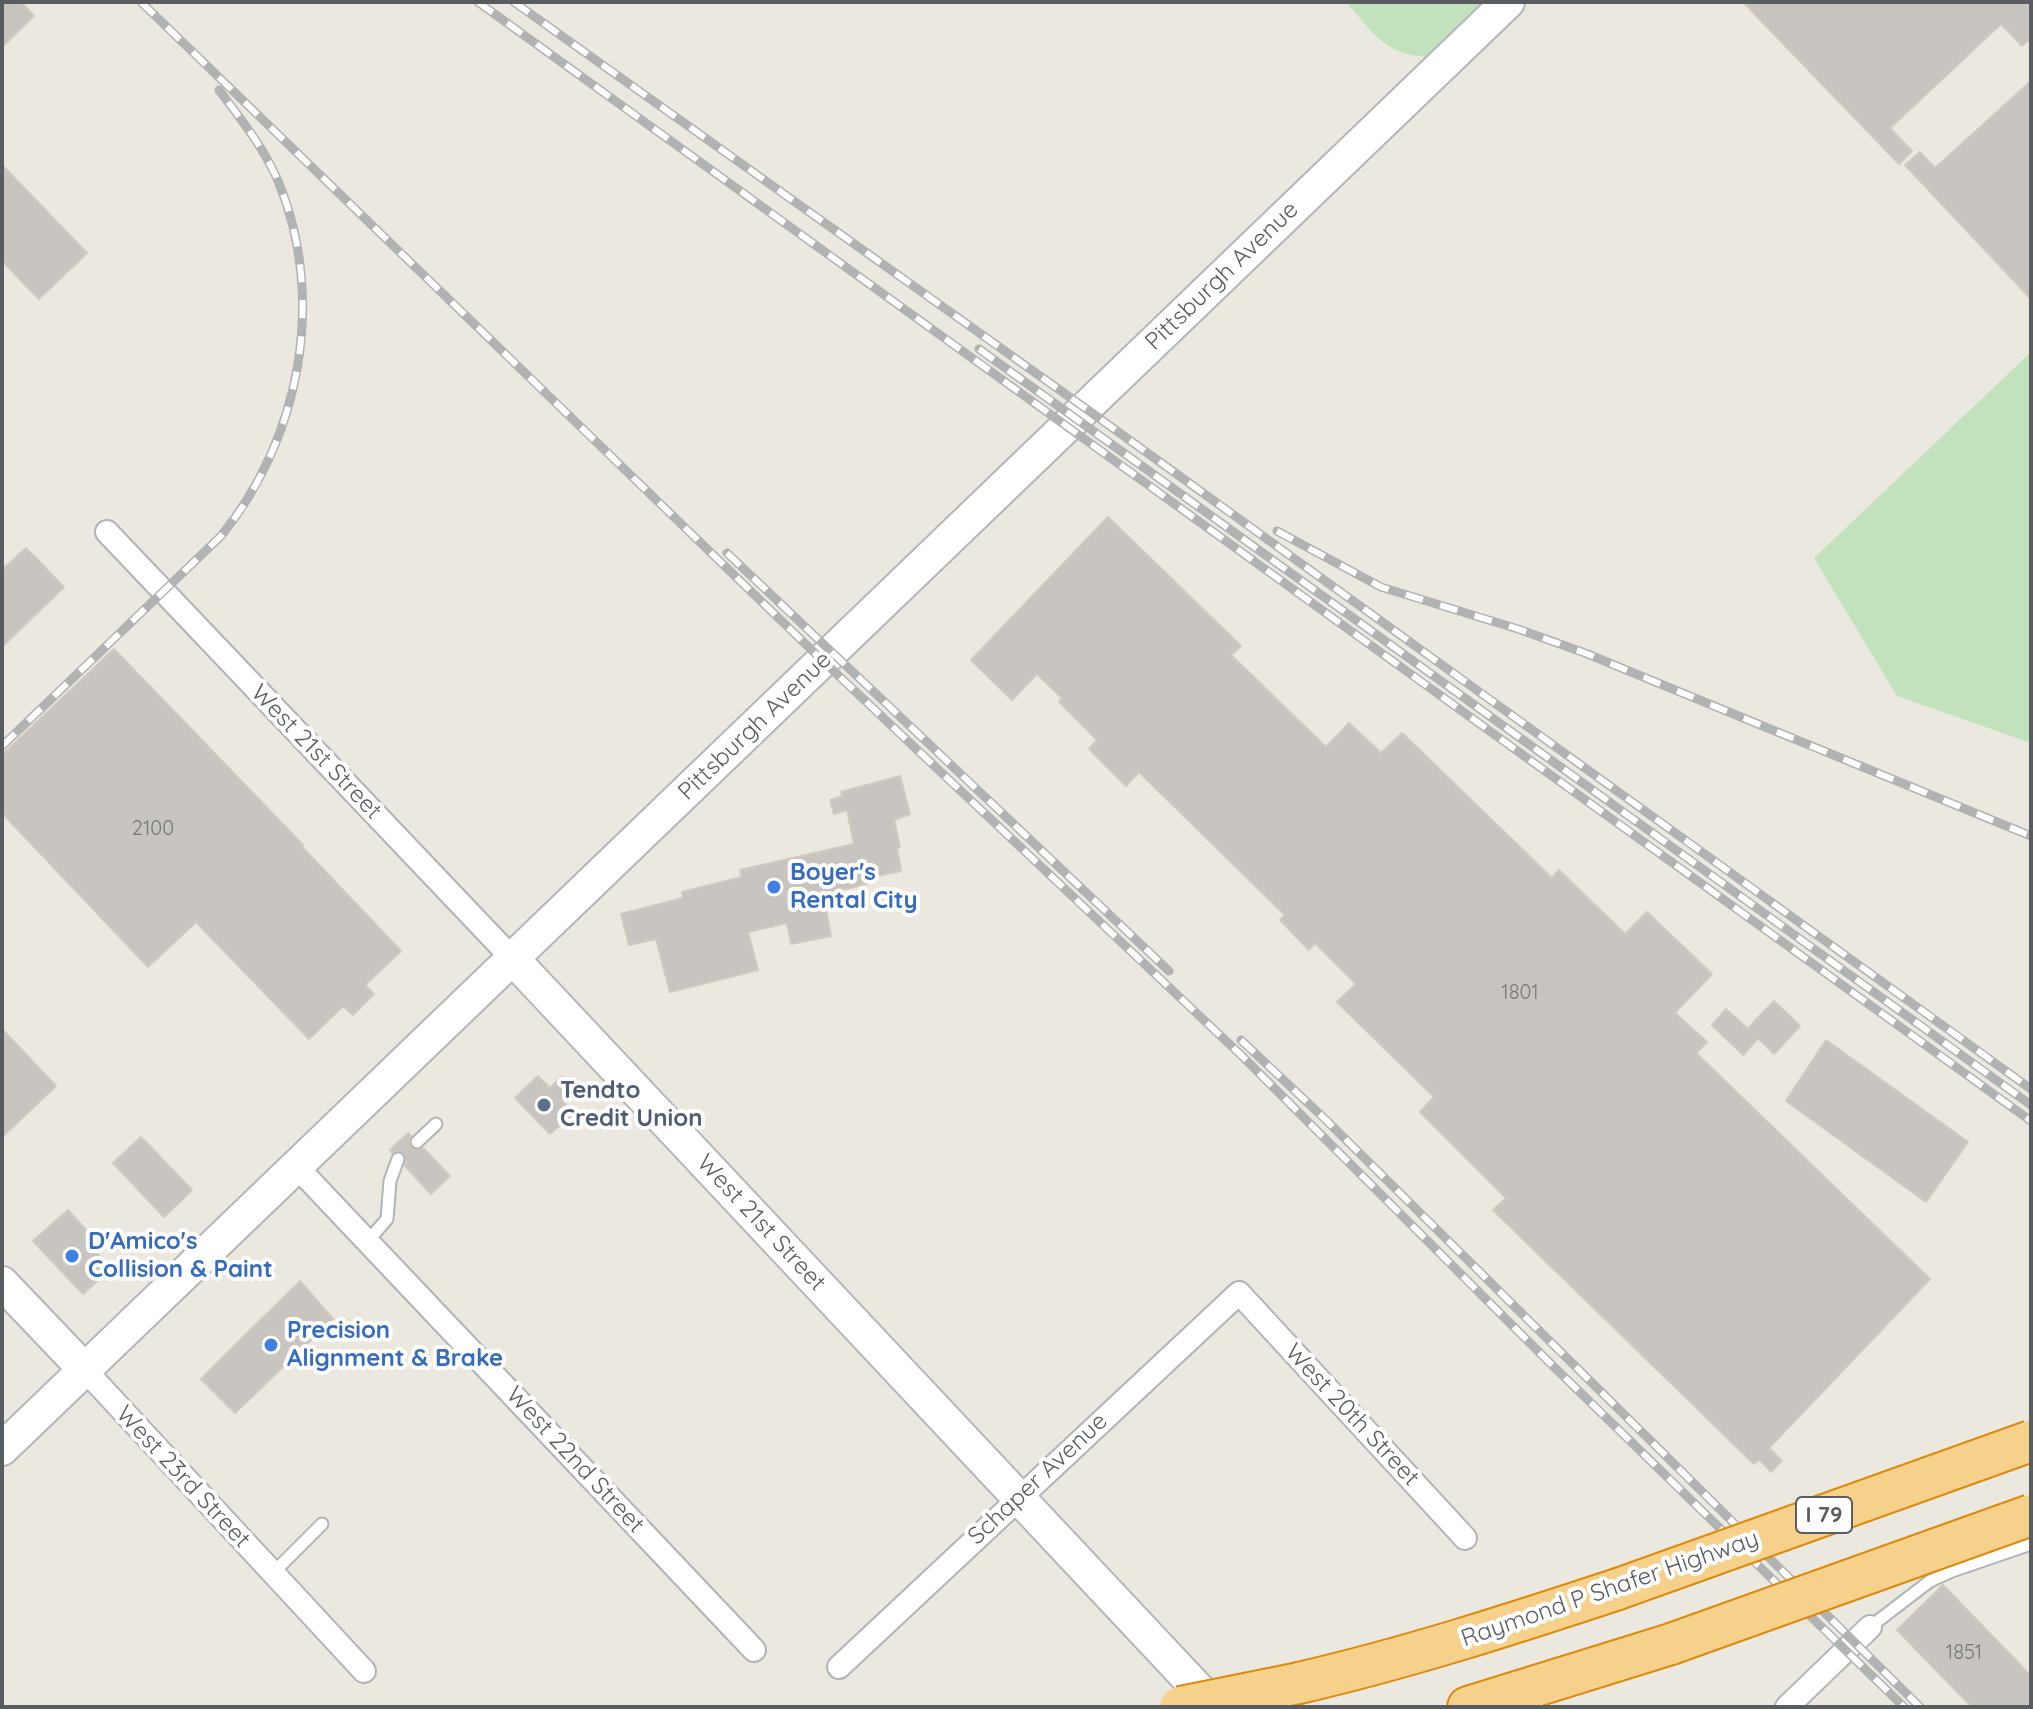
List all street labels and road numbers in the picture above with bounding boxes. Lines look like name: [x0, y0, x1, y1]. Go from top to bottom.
street label: Pittsburgh Avenue: [1139, 196, 1305, 356]
street label: Pittsburgh Avenue: [672, 646, 838, 806]
street label: West 21st Street: [244, 679, 388, 825]
street label: West 21st Street: [690, 1149, 832, 1297]
street label: West 20th Street: [1279, 1338, 1425, 1492]
street label: West 22nd Street: [500, 1381, 650, 1539]
street label: West 23rd Street: [110, 1400, 256, 1554]
street label: Schaper Avenue: [962, 1407, 1114, 1551]
road number: I 79: [1796, 1497, 1852, 1533]
street label: Raymond P Shafer Highway: [1457, 1524, 1763, 1654]

